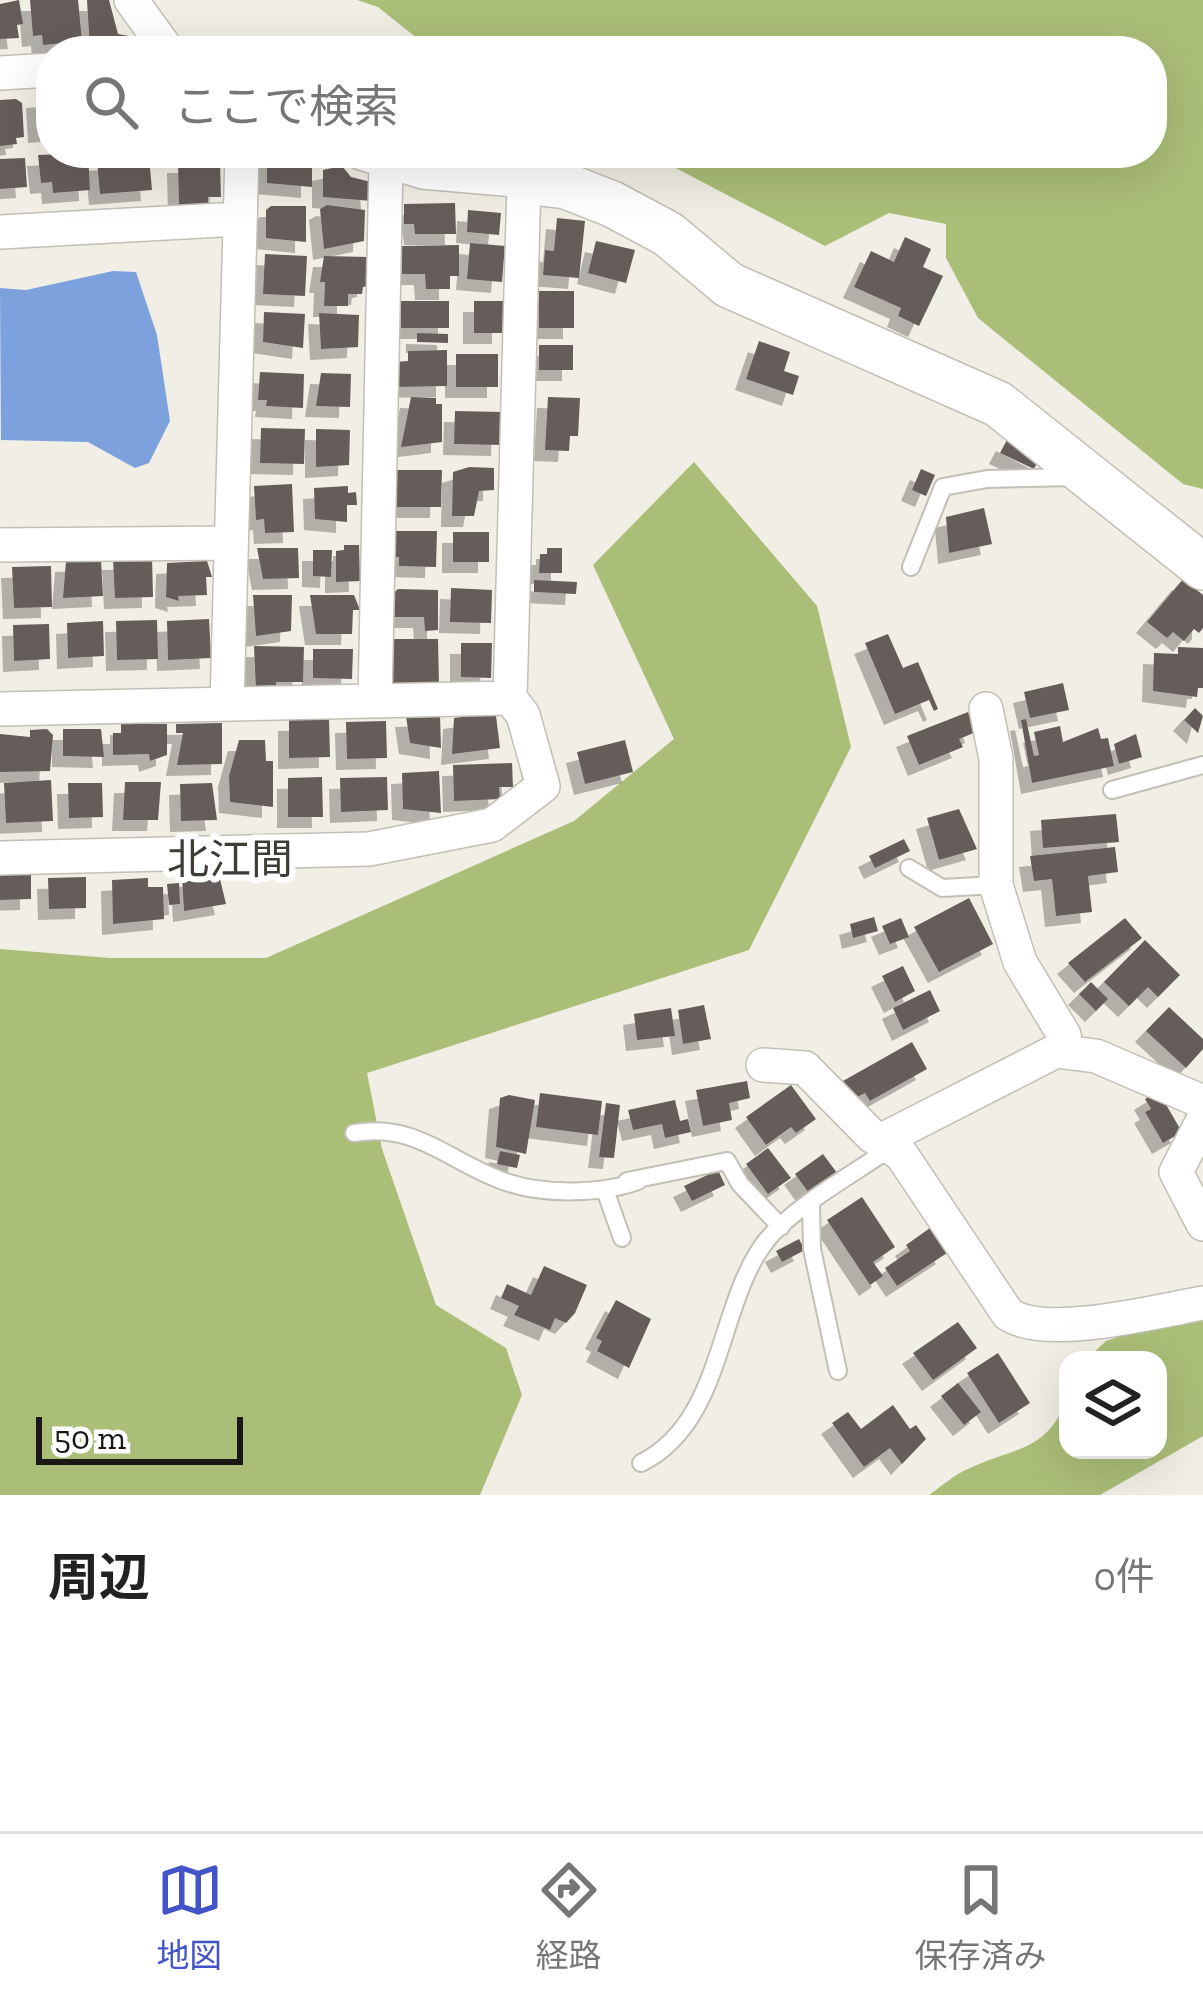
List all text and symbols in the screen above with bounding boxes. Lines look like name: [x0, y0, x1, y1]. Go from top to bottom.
search box: [36, 36, 1167, 168]
icon: search: [78, 69, 144, 135]
text: ここで検索: [174, 80, 399, 134]
district label: 北江間: [167, 834, 293, 885]
map controls: [1059, 1351, 1167, 1459]
button: layers: [1059, 1351, 1167, 1459]
scale bar: [36, 1411, 243, 1464]
text: 50 m: [54, 1418, 126, 1457]
text: 周辺: [48, 1547, 150, 1608]
text: 0件: [1094, 1553, 1155, 1600]
tab: 地図: [157, 1857, 223, 1977]
tab: 経路: [536, 1857, 602, 1977]
tab: 保存済み: [915, 1857, 1047, 1977]

